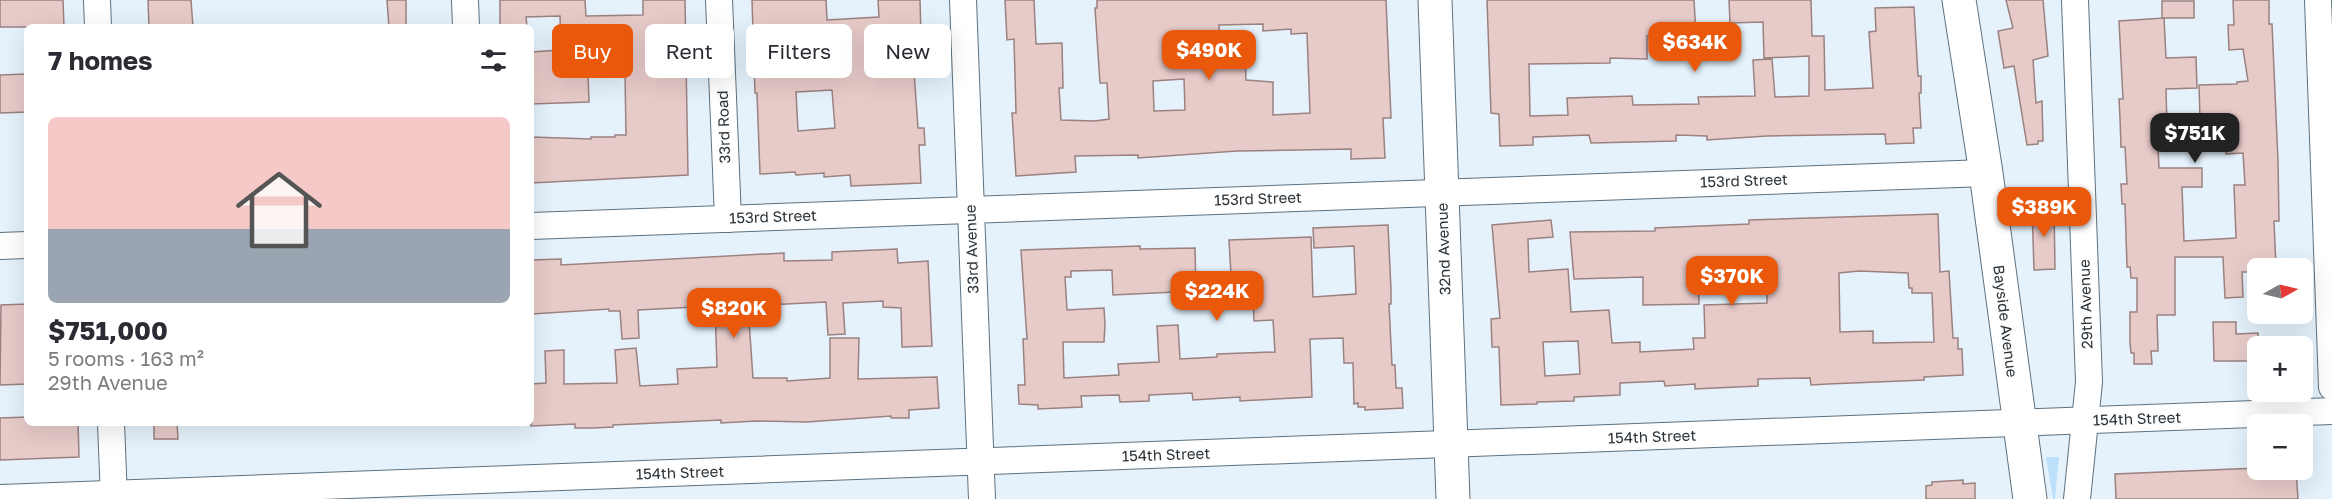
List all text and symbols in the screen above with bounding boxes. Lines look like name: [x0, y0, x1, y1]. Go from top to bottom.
pin: $634K: [1653, 22, 1737, 73]
chip: Buy: [552, 24, 633, 78]
chip: Rent: [645, 24, 734, 78]
chip: Filters: [746, 24, 852, 78]
chip: New: [864, 24, 951, 78]
text: $634K: [1662, 29, 1728, 53]
pin: $490K: [1167, 30, 1251, 81]
text: $490K: [1176, 37, 1242, 61]
icon: filters: [477, 44, 510, 77]
text: 7 homes: [48, 45, 153, 76]
street label: 33rd Road: [713, 90, 733, 164]
pin: $751K: [2153, 113, 2237, 164]
text: $751K: [2164, 120, 2226, 144]
icon: home: [225, 156, 333, 264]
street label: 153rd Street: [1700, 169, 1788, 191]
street label: 153rd Street: [1214, 187, 1302, 209]
pin: $389K: [2002, 187, 2086, 238]
text: $389K: [2011, 194, 2077, 218]
street label: 32nd Avenue: [1432, 202, 1454, 296]
street label: 33rd Avenue: [960, 204, 982, 294]
street label: 153rd Street: [729, 205, 817, 227]
pin: $370K: [1690, 256, 1774, 307]
north arrow: [2247, 258, 2313, 324]
map controls: [2247, 258, 2313, 480]
street label: 29th Avenue: [2074, 259, 2096, 349]
text: $370K: [1700, 263, 1764, 287]
street label: Bayside Avenue: [1990, 264, 2022, 378]
pin: $224K: [1175, 271, 1259, 322]
text: $224K: [1185, 278, 1249, 302]
pin: $820K: [692, 288, 776, 339]
text: $820K: [701, 295, 767, 319]
text: $751,000: [48, 315, 168, 346]
button: +: [2247, 336, 2313, 402]
text: 5 rooms · 163 m²: [48, 346, 204, 370]
text: 29th Avenue: [48, 370, 168, 394]
street label: 154th Street: [2092, 407, 2182, 429]
button: −: [2247, 414, 2313, 480]
street label: 154th Street: [1607, 425, 1697, 447]
street label: 154th Street: [1121, 443, 1211, 465]
street label: 154th Street: [635, 461, 725, 483]

